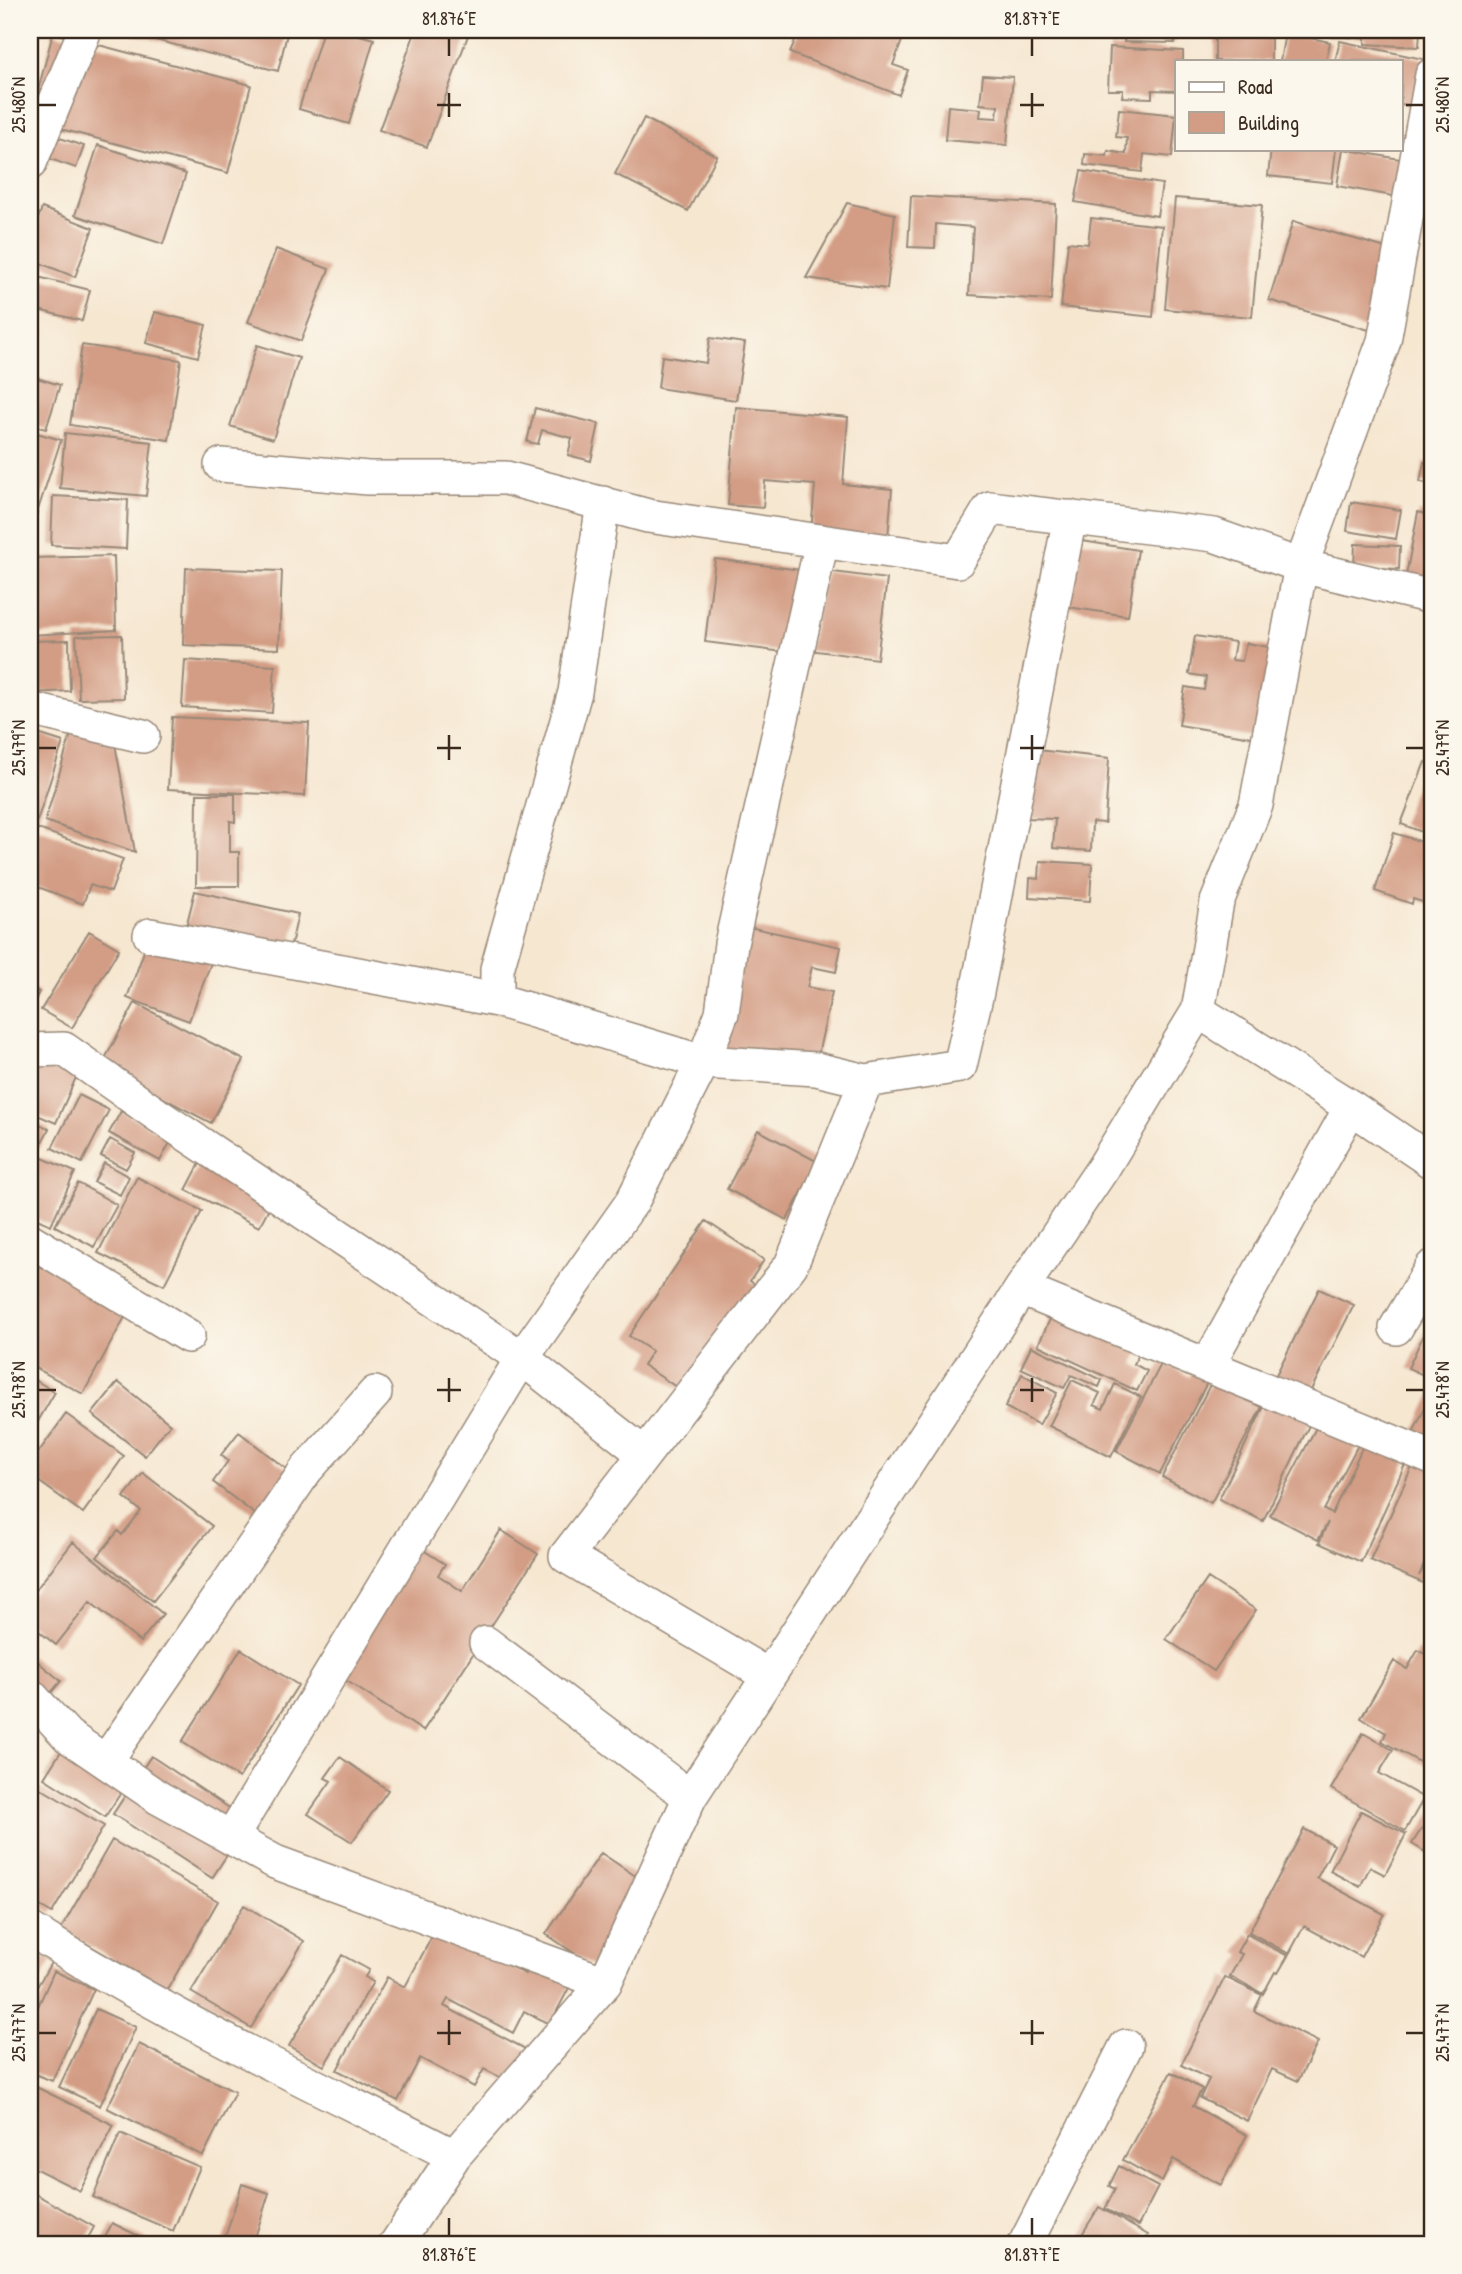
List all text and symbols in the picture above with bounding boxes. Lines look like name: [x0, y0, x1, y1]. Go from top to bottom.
text: 81.876°E: [422, 6, 476, 31]
text: 81.877°E: [1004, 6, 1060, 31]
legend: [1175, 60, 1402, 150]
text: Road: [1238, 72, 1272, 101]
text: 25.480°N: [6, 77, 31, 133]
text: 25.480°N: [1430, 77, 1455, 133]
text: Building: [1238, 108, 1299, 137]
text: 25.479°N: [6, 720, 31, 776]
text: 25.479°N: [1430, 720, 1455, 776]
text: 25.478°N: [6, 1361, 31, 1419]
text: 25.478°N: [1430, 1361, 1455, 1419]
text: 25.477°N: [6, 2004, 31, 2062]
text: 25.477°N: [1430, 2004, 1455, 2062]
text: 81.876°E: [422, 2242, 476, 2267]
text: 81.877°E: [1004, 2242, 1060, 2267]

